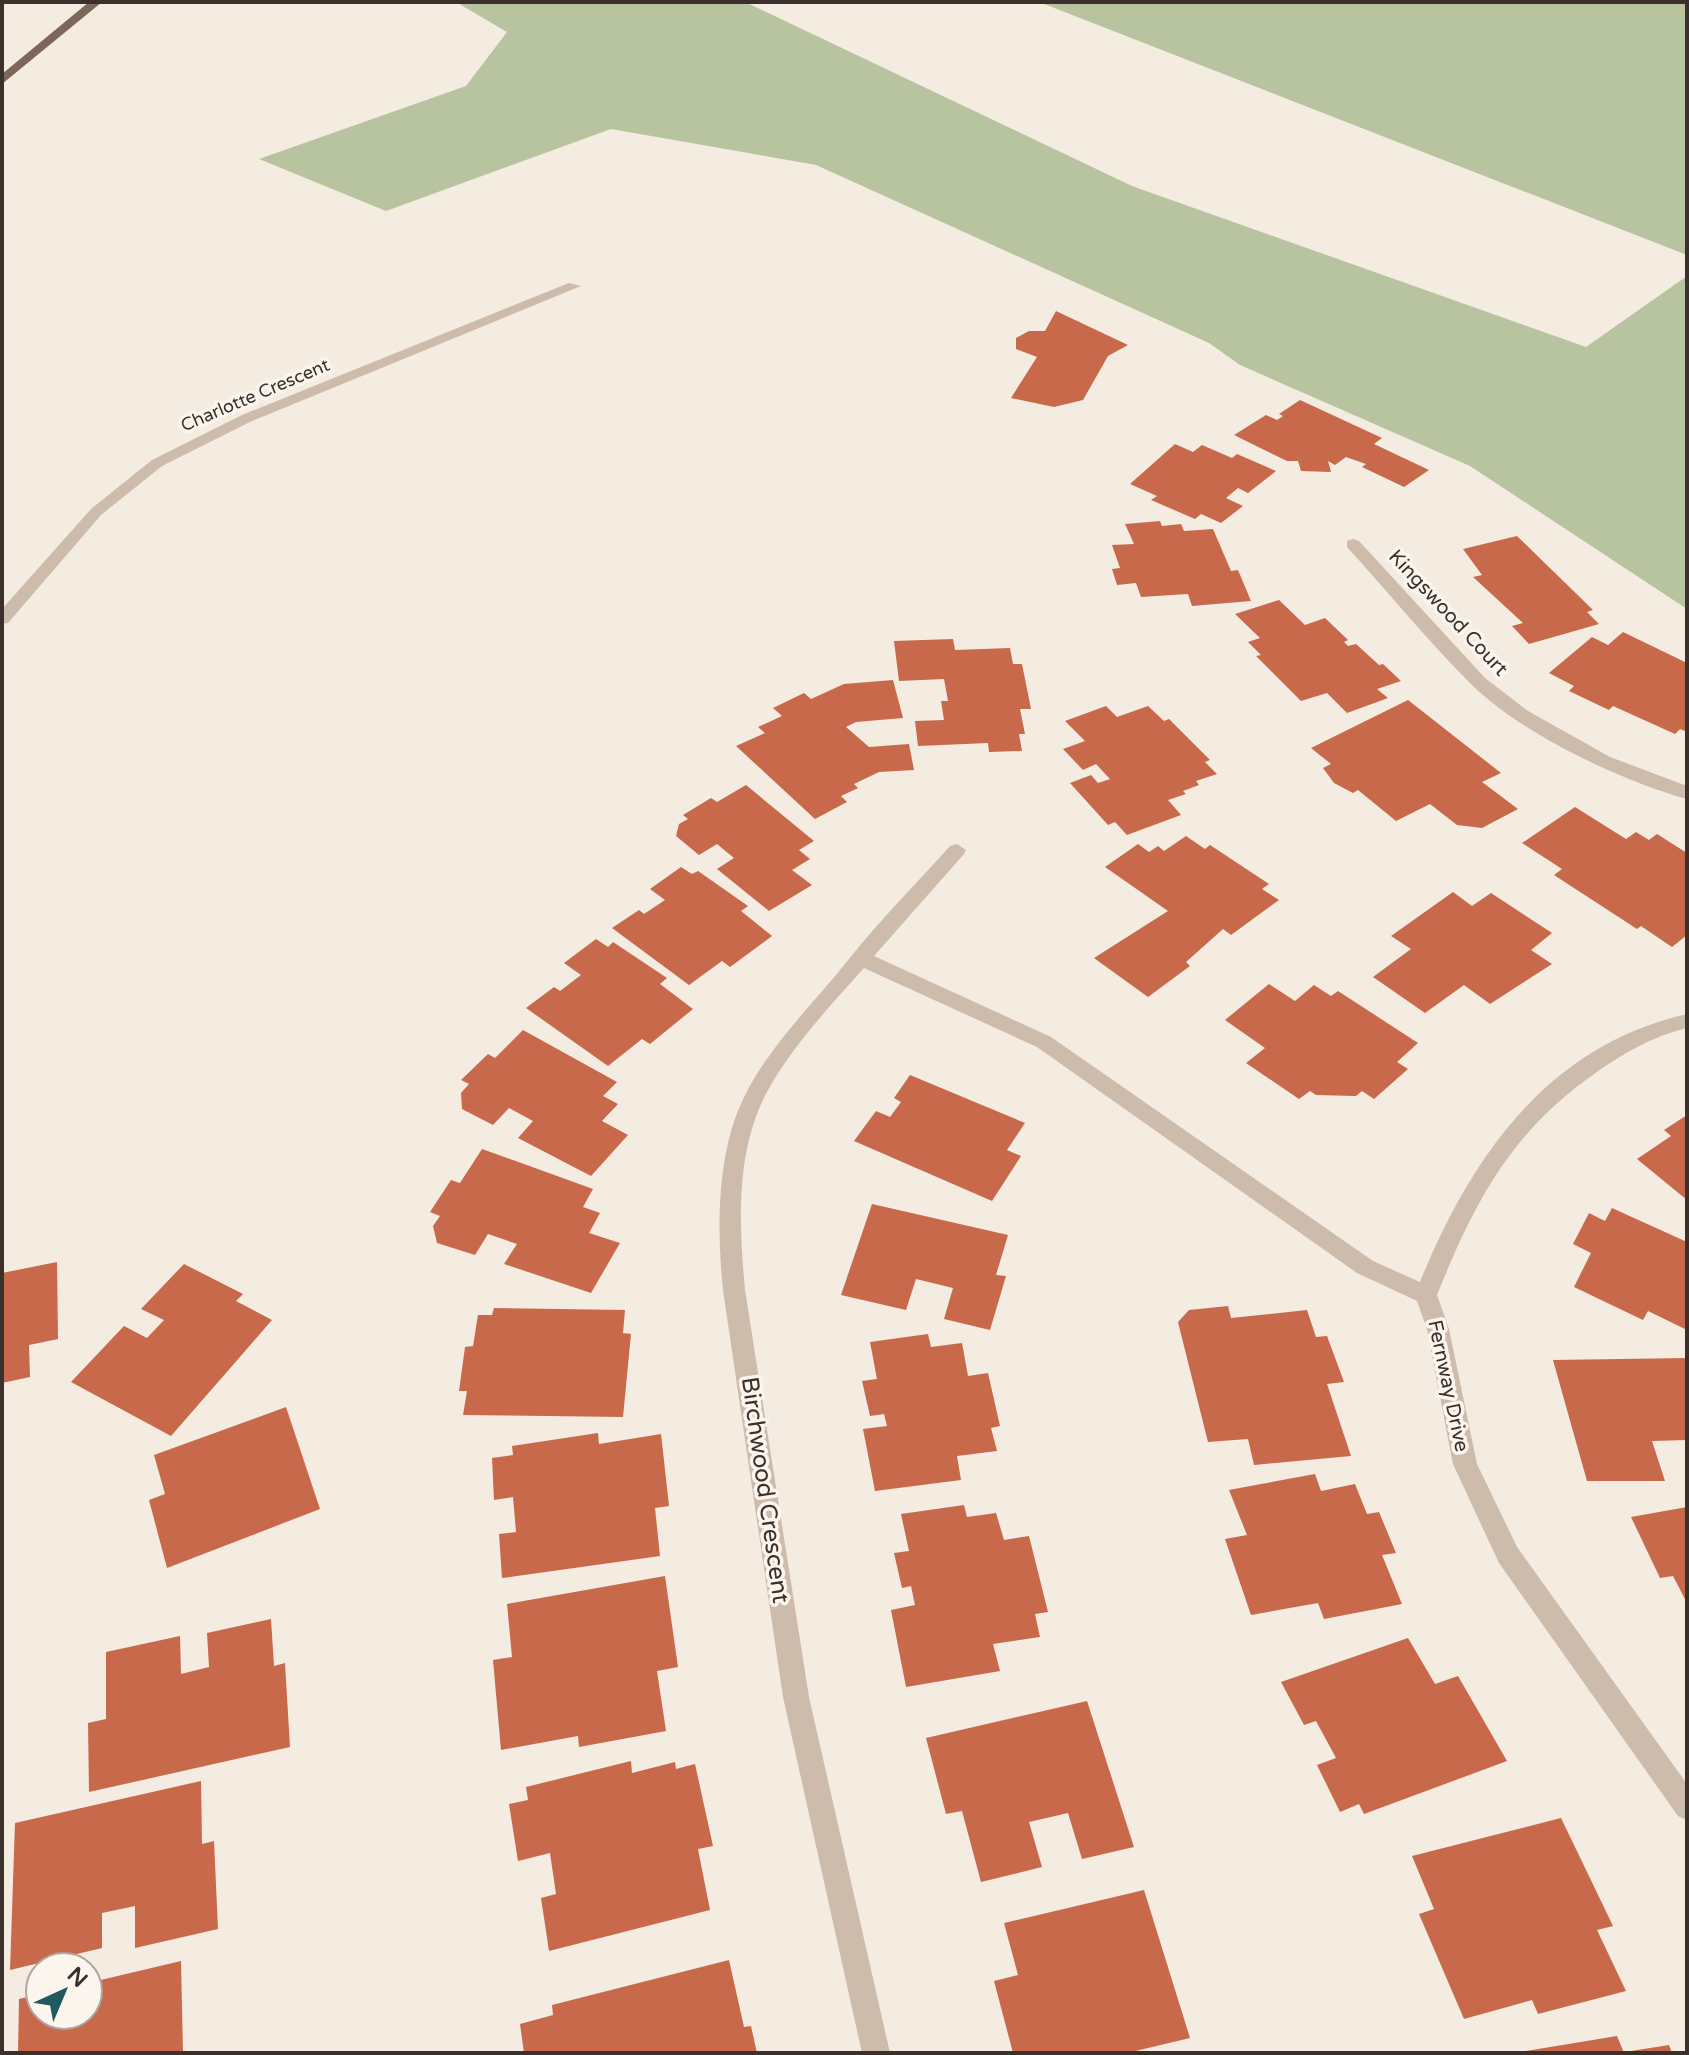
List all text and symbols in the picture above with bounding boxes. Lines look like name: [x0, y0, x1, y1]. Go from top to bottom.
street label: Charlotte Crescent: [177, 354, 333, 436]
street label: Kingswood Court: [1383, 545, 1513, 681]
street label: Fernway Drive: [1422, 1318, 1474, 1454]
street label: Birchwood Crescent: [735, 1375, 795, 1605]
north arrow: [24, 1951, 104, 2031]
text: N: [62, 1962, 93, 1993]

